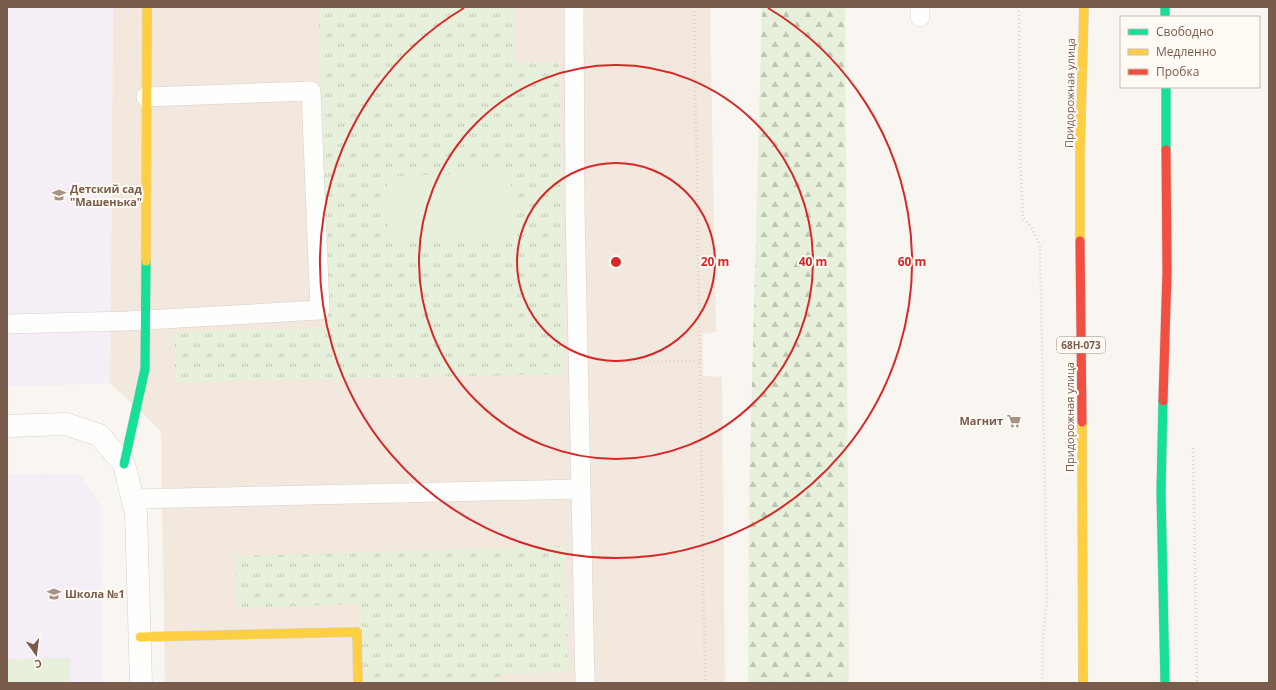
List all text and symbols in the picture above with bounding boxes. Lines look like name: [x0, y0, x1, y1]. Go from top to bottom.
legend: [1120, 16, 1260, 88]
text: Свободно: [1156, 23, 1214, 40]
street label: Придорожная улица: [1061, 38, 1078, 148]
text: Медленно: [1156, 43, 1216, 60]
text: Пробка: [1156, 63, 1199, 80]
place label: Детский сад "Машенька": [70, 181, 142, 209]
school or university icon: Детский сад "Машенька": [51, 187, 67, 203]
text: 20 m: [701, 253, 729, 270]
text: 40 m: [799, 253, 827, 270]
text: 60 m: [898, 253, 926, 270]
centre of rings: [609, 255, 623, 269]
road number: 68Н-073: [1057, 337, 1105, 353]
street label: Придорожная улица: [1062, 362, 1077, 472]
place label: Магнит: [959, 413, 1003, 428]
supermarket icon: Магнит: [1006, 413, 1022, 429]
school or university icon: Школа №1: [46, 586, 62, 602]
place label: Школа №1: [65, 586, 125, 601]
north arrow: [16, 634, 56, 674]
text: С: [33, 656, 44, 672]

